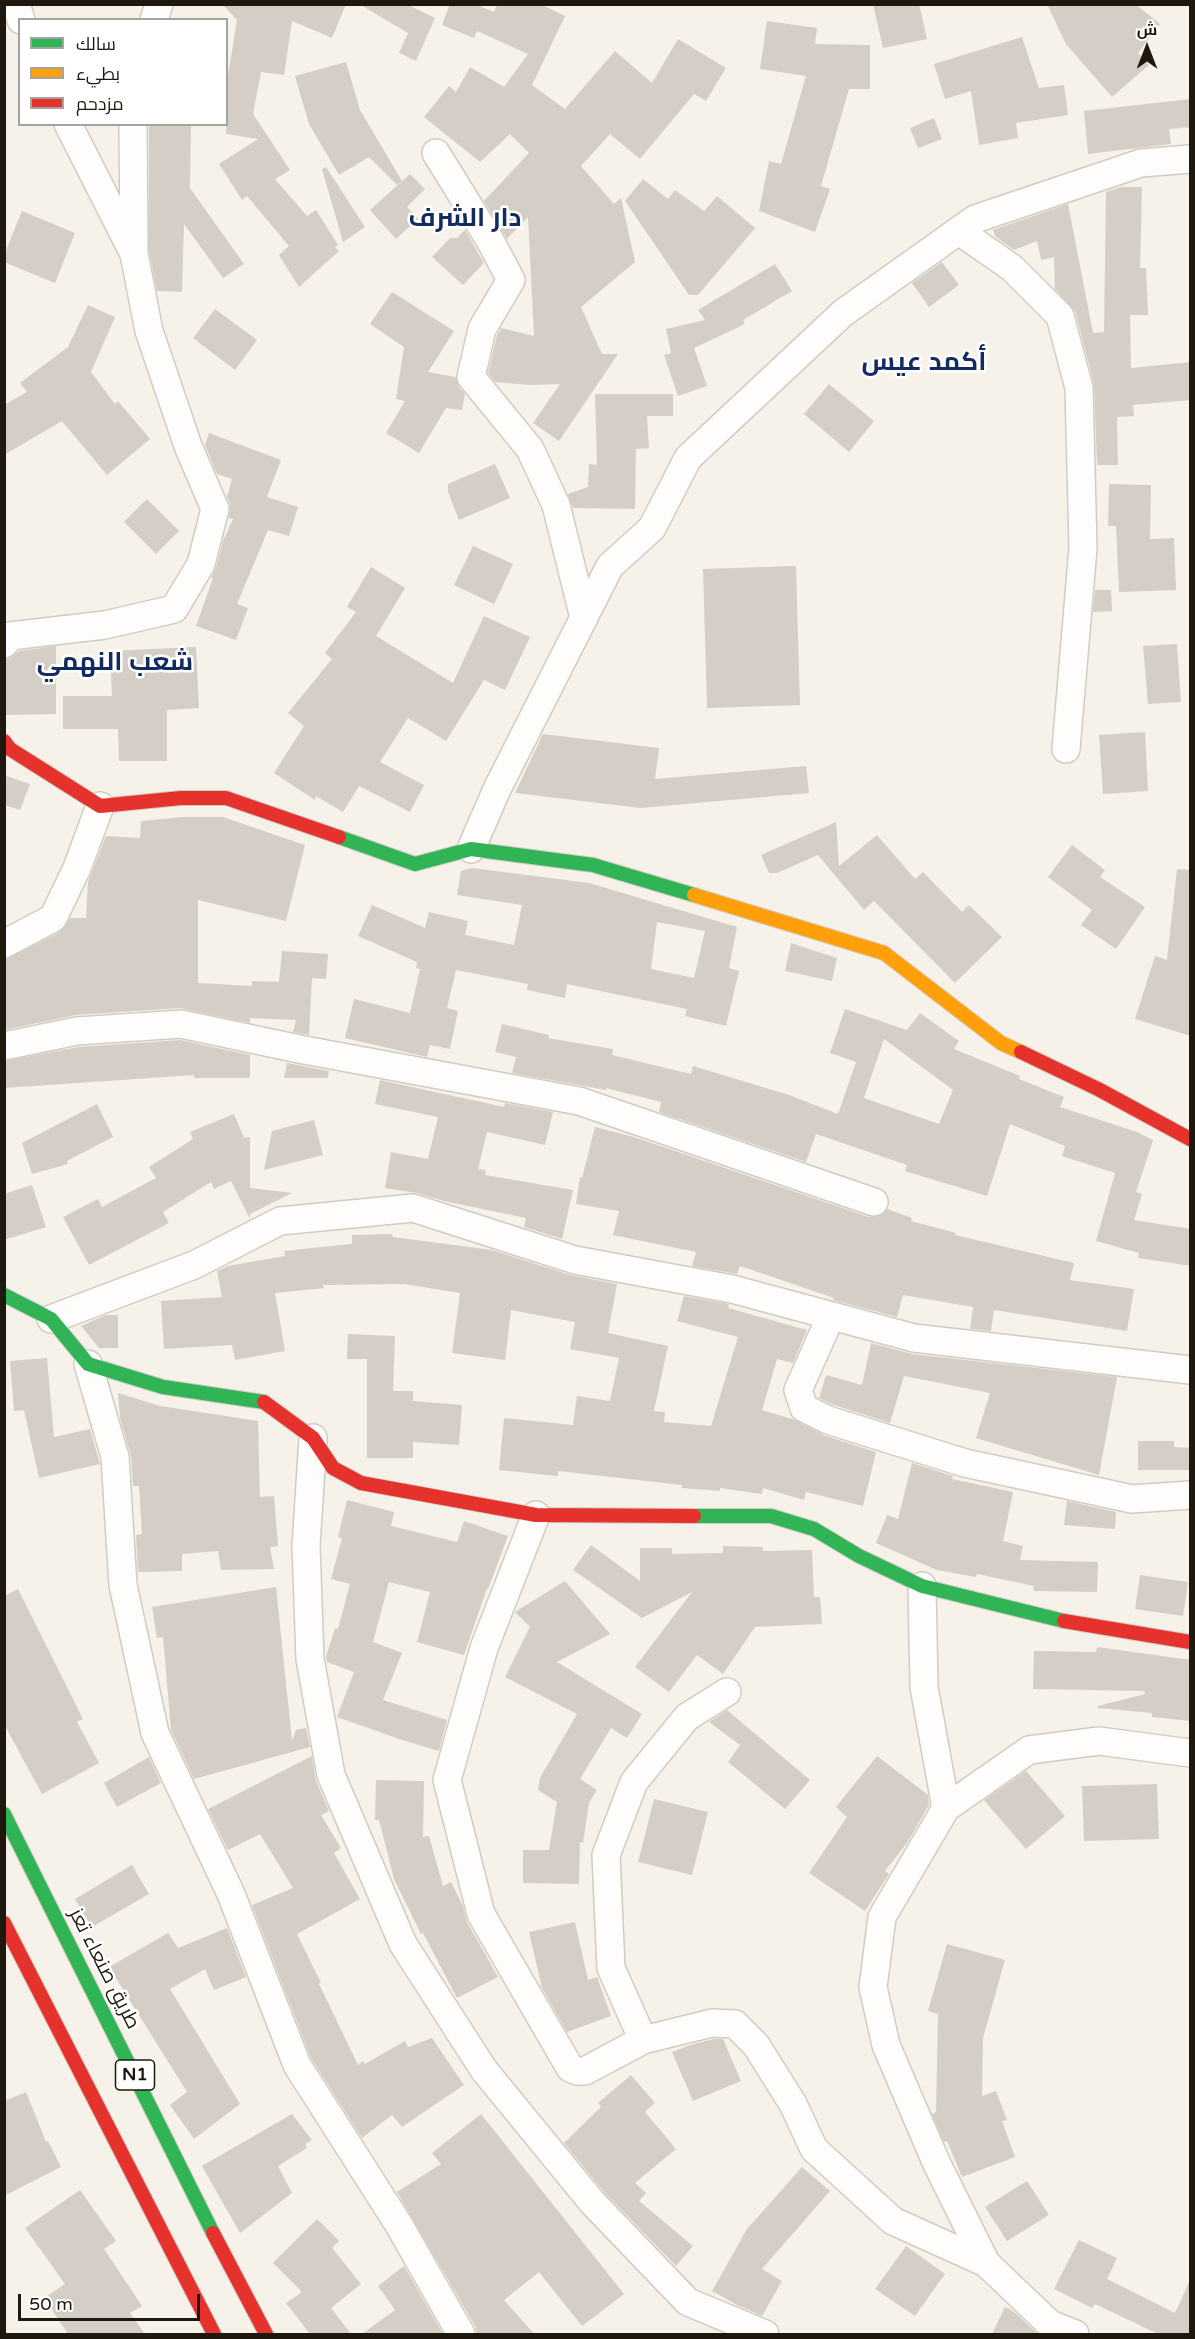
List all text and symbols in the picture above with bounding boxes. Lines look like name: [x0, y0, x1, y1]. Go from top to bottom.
legend: [18, 18, 228, 126]
north arrow: [1117, 18, 1177, 78]
text: ش: [1137, 20, 1157, 40]
text: سالك: [76, 33, 116, 55]
text: بطيء: [76, 63, 120, 85]
text: مزدحم: [76, 93, 124, 115]
district label: دار الشرف: [409, 203, 521, 235]
district label: أكمد عيس: [862, 347, 986, 379]
district label: شعب النهمي: [37, 647, 193, 679]
street label: طريق صنعاء تعز: [63, 1905, 145, 2033]
road number: N1: [116, 2060, 154, 2090]
scale bar: [21, 2282, 202, 2320]
text: 50 m: [29, 2293, 73, 2315]

